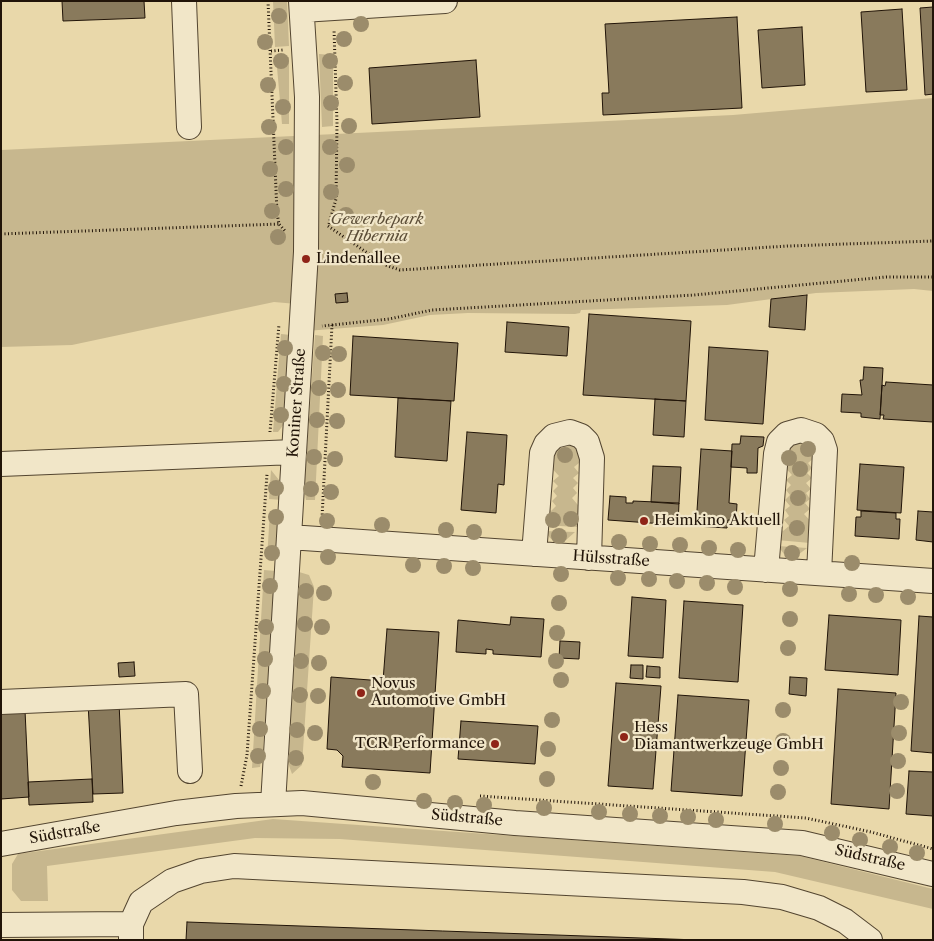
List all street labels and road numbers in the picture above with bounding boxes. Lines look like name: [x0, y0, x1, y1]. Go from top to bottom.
street label: Koniner Straße: [284, 348, 310, 458]
street label: Hülsstraße: [572, 547, 650, 571]
street label: Südstraße: [430, 806, 504, 830]
street label: Südstraße: [28, 818, 102, 848]
street label: Südstraße: [833, 841, 907, 875]

